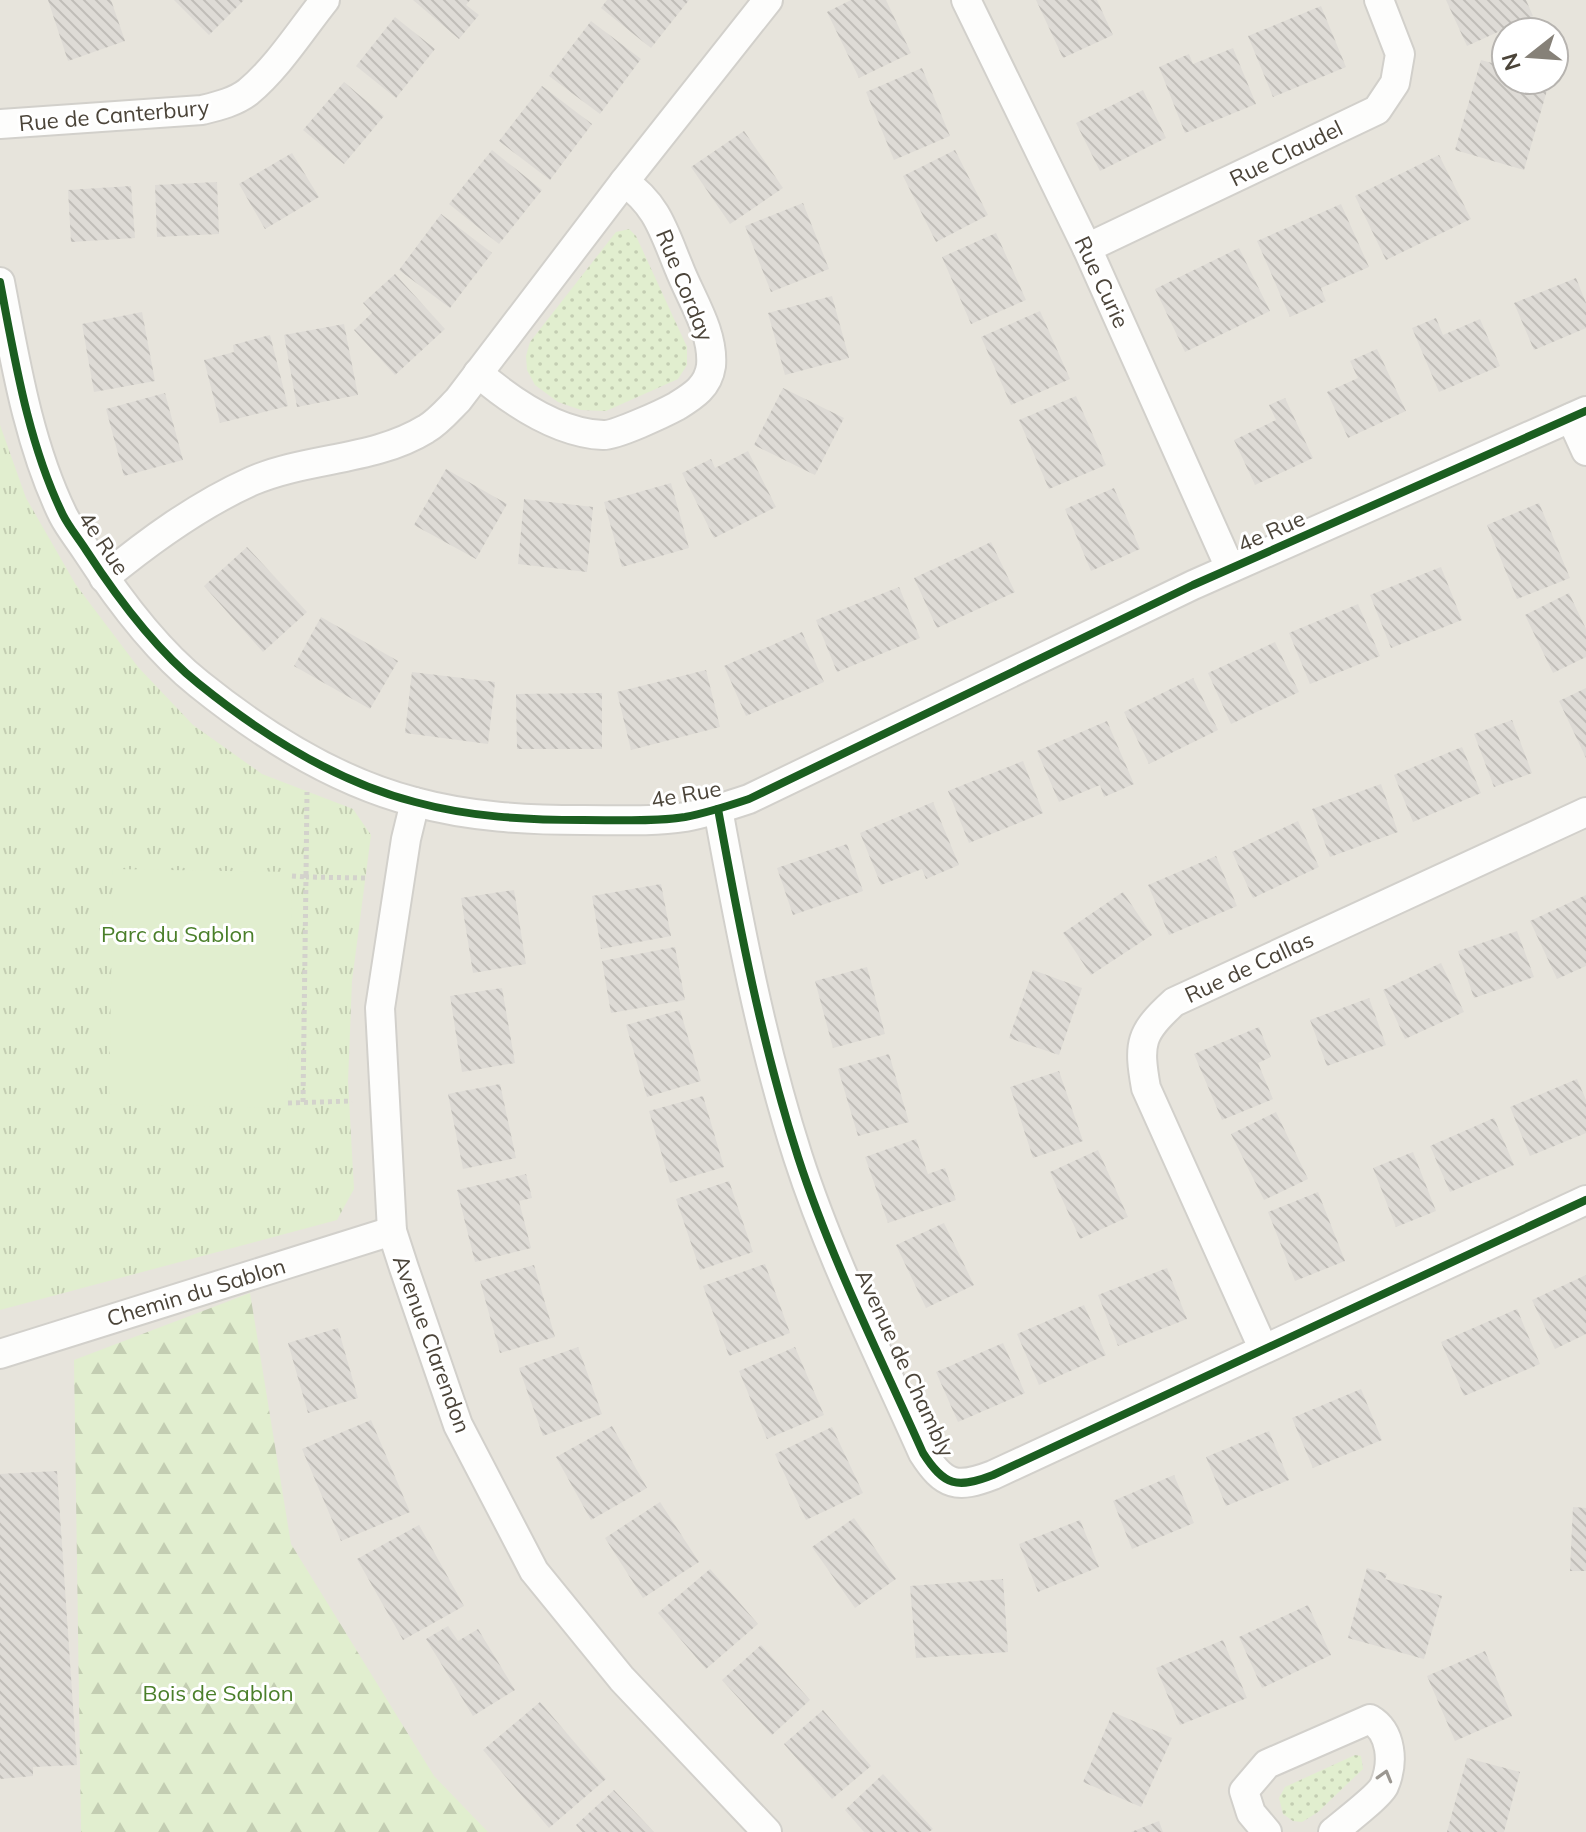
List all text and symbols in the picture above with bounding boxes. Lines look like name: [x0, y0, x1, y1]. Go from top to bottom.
north arrow: [1490, 16, 1570, 96]
text: N: [1495, 50, 1527, 74]
street label: Rue de Canterbury: [18, 93, 211, 137]
street label: Rue Claudel: [1225, 114, 1347, 192]
street label: Rue Corday: [650, 225, 720, 345]
street label: Rue Curie: [1069, 232, 1135, 332]
street label: 4e Rue: [1233, 504, 1309, 558]
street label: 4e Rue: [73, 506, 135, 580]
street label: 4e Rue: [649, 774, 723, 814]
park label: Parc du Sablon: [101, 920, 255, 948]
street label: Rue de Callas: [1180, 925, 1318, 1009]
street label: Chemin du Sablon: [103, 1251, 289, 1333]
street label: Avenue Clarendon: [387, 1251, 477, 1437]
street label: Avenue de Chambly: [849, 1265, 961, 1462]
park label: Bois de Sablon: [142, 1679, 294, 1707]
one-way arrow: [1376, 1770, 1392, 1784]

